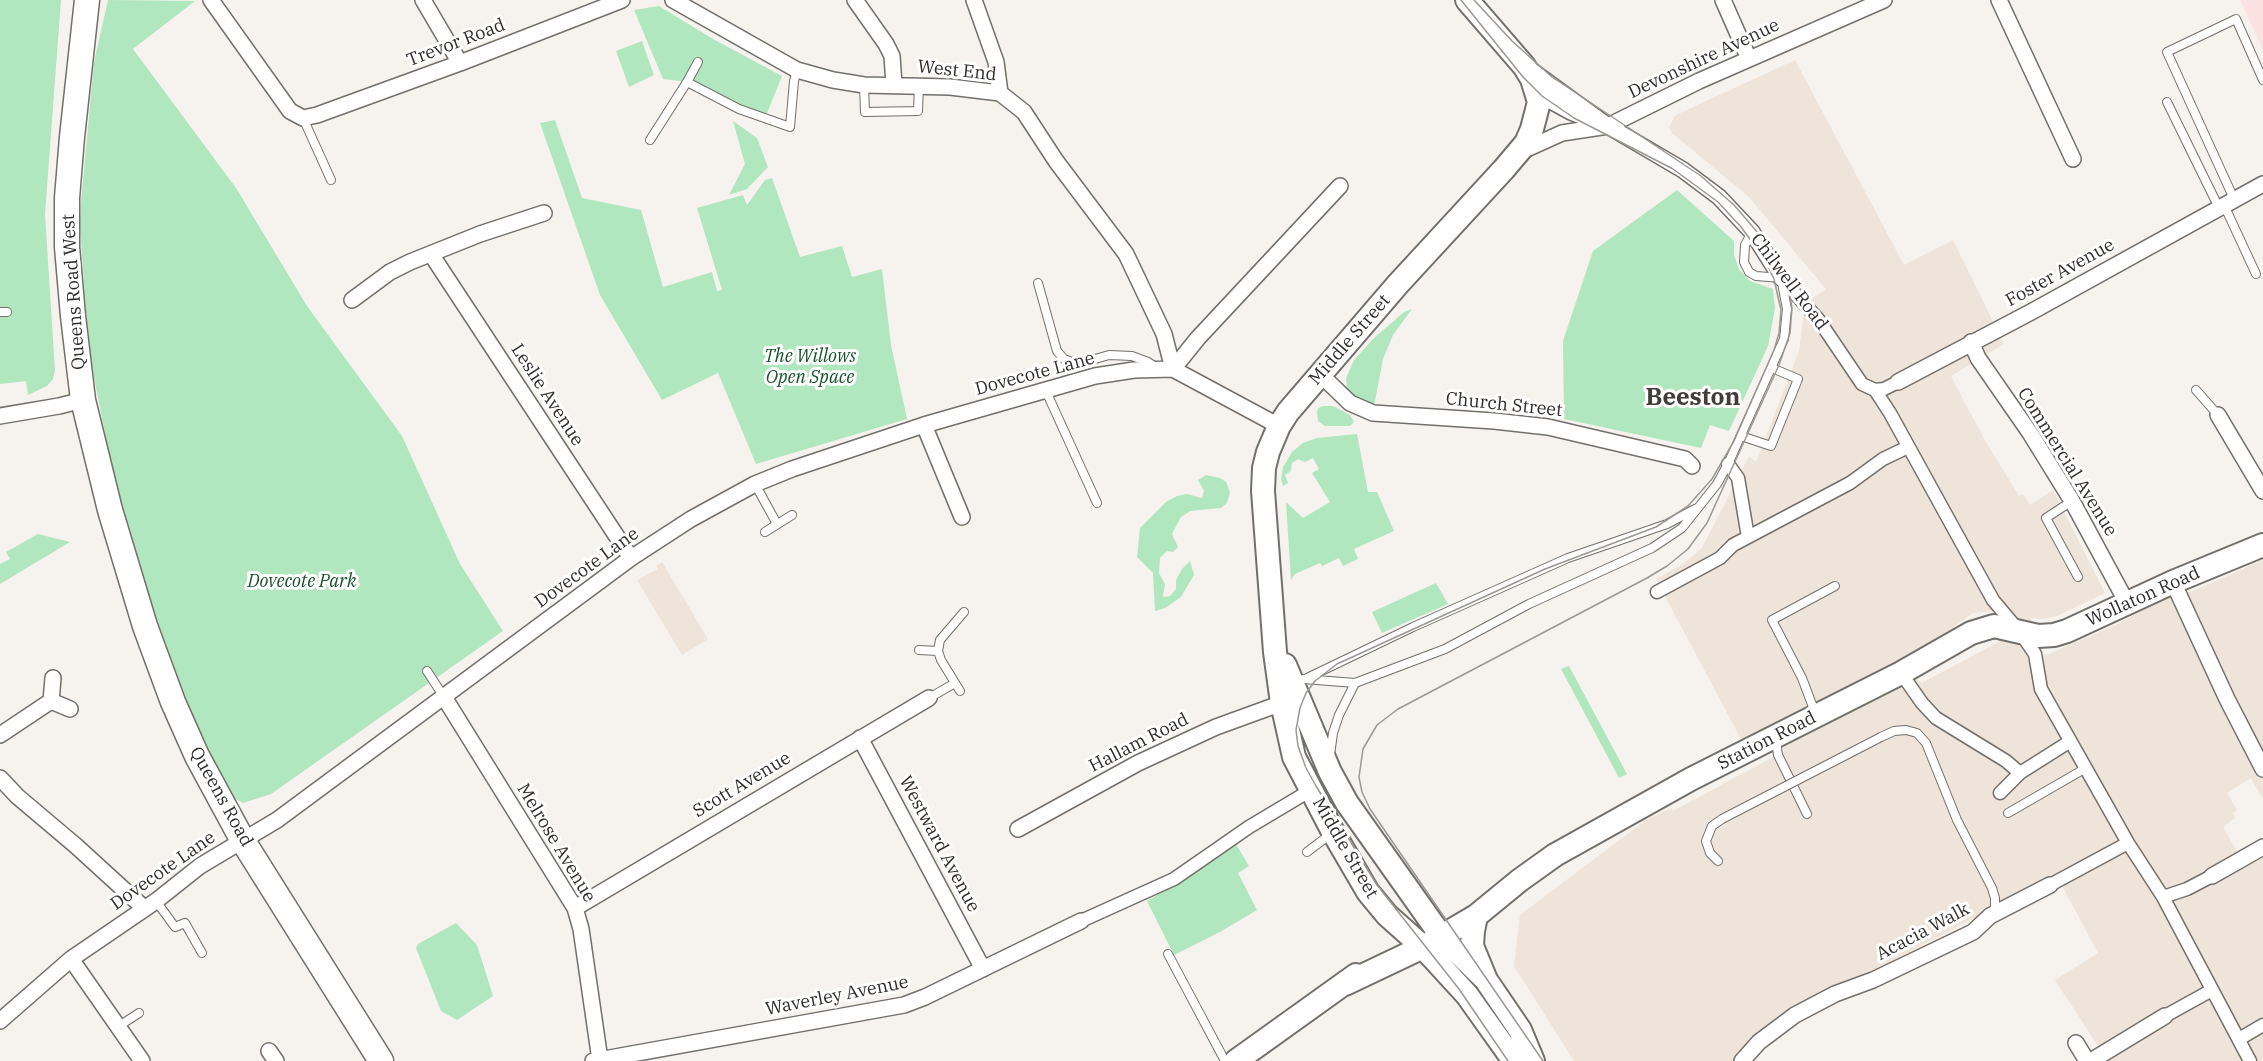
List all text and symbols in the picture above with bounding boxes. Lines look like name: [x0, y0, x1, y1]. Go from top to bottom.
street label: Trevor Road: [404, 14, 508, 72]
street label: Devonshire Avenue: [1625, 15, 1783, 103]
street label: West End: [916, 56, 998, 86]
street label: Queens Road West: [58, 213, 90, 371]
street label: Chilwell Road: [1746, 229, 1832, 335]
street label: Foster Avenue: [2002, 234, 2118, 312]
street label: Middle Street: [1305, 290, 1395, 390]
street label: Leslie Avenue: [506, 340, 588, 450]
park label: The Willows Open Space: [764, 346, 856, 388]
street label: Dovecote Lane: [973, 348, 1097, 400]
district label: Beeston: [1646, 384, 1740, 412]
street label: Commercial Avenue: [2012, 384, 2122, 540]
street label: Church Street: [1445, 388, 1563, 422]
street label: Dovecote Lane: [531, 523, 643, 613]
street label: Wollaton Road: [2083, 562, 2203, 632]
park label: Dovecote Park: [248, 571, 356, 593]
street label: Station Road: [1714, 707, 1820, 775]
street label: Hallam Road: [1086, 709, 1192, 777]
street label: Queens Road: [185, 743, 257, 851]
street label: Scott Avenue: [689, 747, 795, 823]
street label: Westward Avenue: [894, 772, 984, 916]
street label: Melrose Avenue: [512, 780, 600, 906]
street label: Middle Street: [1307, 794, 1383, 902]
street label: Dovecote Lane: [106, 827, 220, 915]
street label: Acacia Walk: [1873, 898, 1973, 966]
street label: Waverley Avenue: [764, 972, 910, 1020]

